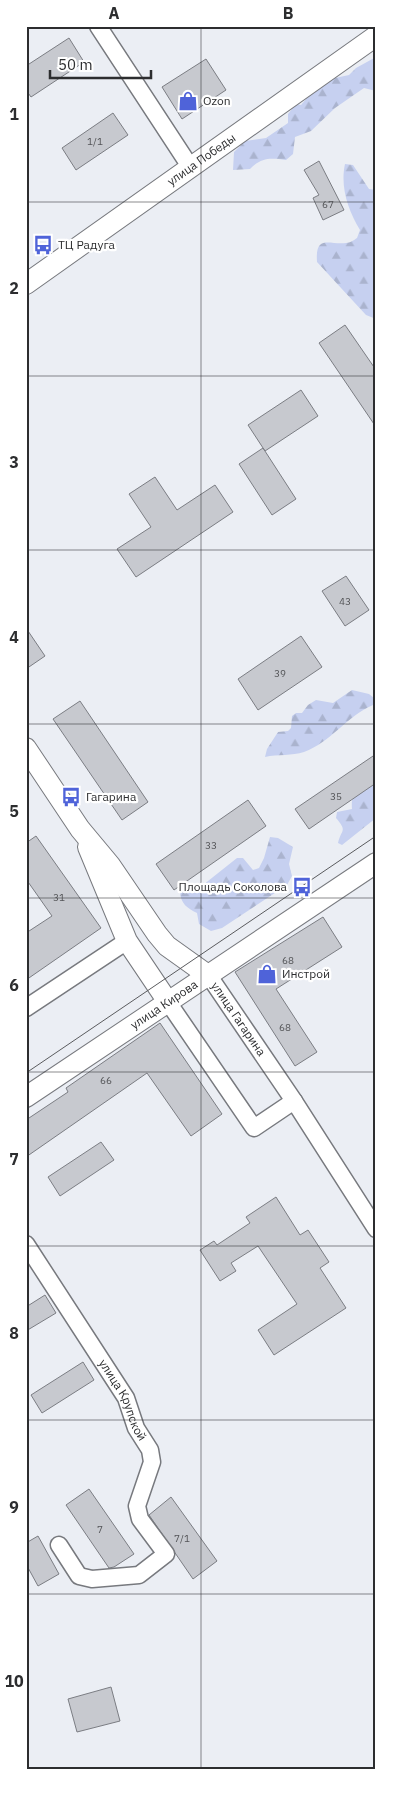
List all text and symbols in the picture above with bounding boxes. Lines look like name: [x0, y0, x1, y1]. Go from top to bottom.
text: A: [109, 3, 120, 23]
text: B: [283, 3, 294, 23]
scale bar: [50, 48, 151, 80]
text: 50 m: [58, 55, 93, 74]
shop icon: Ozon: [177, 90, 199, 112]
place label: Ozon: [203, 93, 230, 108]
text: 1: [9, 104, 19, 124]
street label: улица Победы: [164, 130, 238, 189]
house number: 1/1: [87, 135, 103, 148]
house number: 67: [322, 198, 334, 211]
bus stop icon: ТЦ Радуга: [32, 234, 54, 256]
place label: ТЦ Радуга: [58, 237, 115, 252]
text: 2: [9, 278, 19, 298]
text: 3: [9, 452, 19, 472]
house number: 43: [339, 595, 351, 608]
text: 4: [9, 627, 19, 647]
house number: 39: [274, 667, 286, 680]
bus stop icon: Гагарина: [60, 786, 82, 808]
place label: Гагарина: [86, 789, 137, 804]
house number: 35: [330, 790, 342, 803]
text: 5: [9, 801, 19, 821]
house number: 33: [205, 839, 217, 852]
bus stop icon: Площадь Соколова: [291, 876, 313, 898]
place label: Площадь Соколова: [179, 879, 288, 894]
house number: 31: [53, 891, 65, 904]
house number: 68: [282, 954, 294, 967]
shop icon: Инстрой: [256, 963, 278, 985]
place label: Инстрой: [282, 966, 330, 981]
text: 6: [9, 975, 19, 995]
street label: улица Кирова: [127, 976, 201, 1032]
street label: улица Гагарина: [208, 979, 269, 1059]
house number: 68: [279, 1021, 291, 1034]
house number: 66: [100, 1074, 112, 1087]
text: 7: [9, 1149, 19, 1169]
text: 8: [9, 1323, 19, 1343]
street label: улица Крупской: [96, 1356, 150, 1443]
text: 9: [9, 1497, 19, 1517]
house number: 7: [97, 1523, 103, 1536]
house number: 7/1: [174, 1532, 190, 1545]
text: 10: [4, 1671, 24, 1691]

